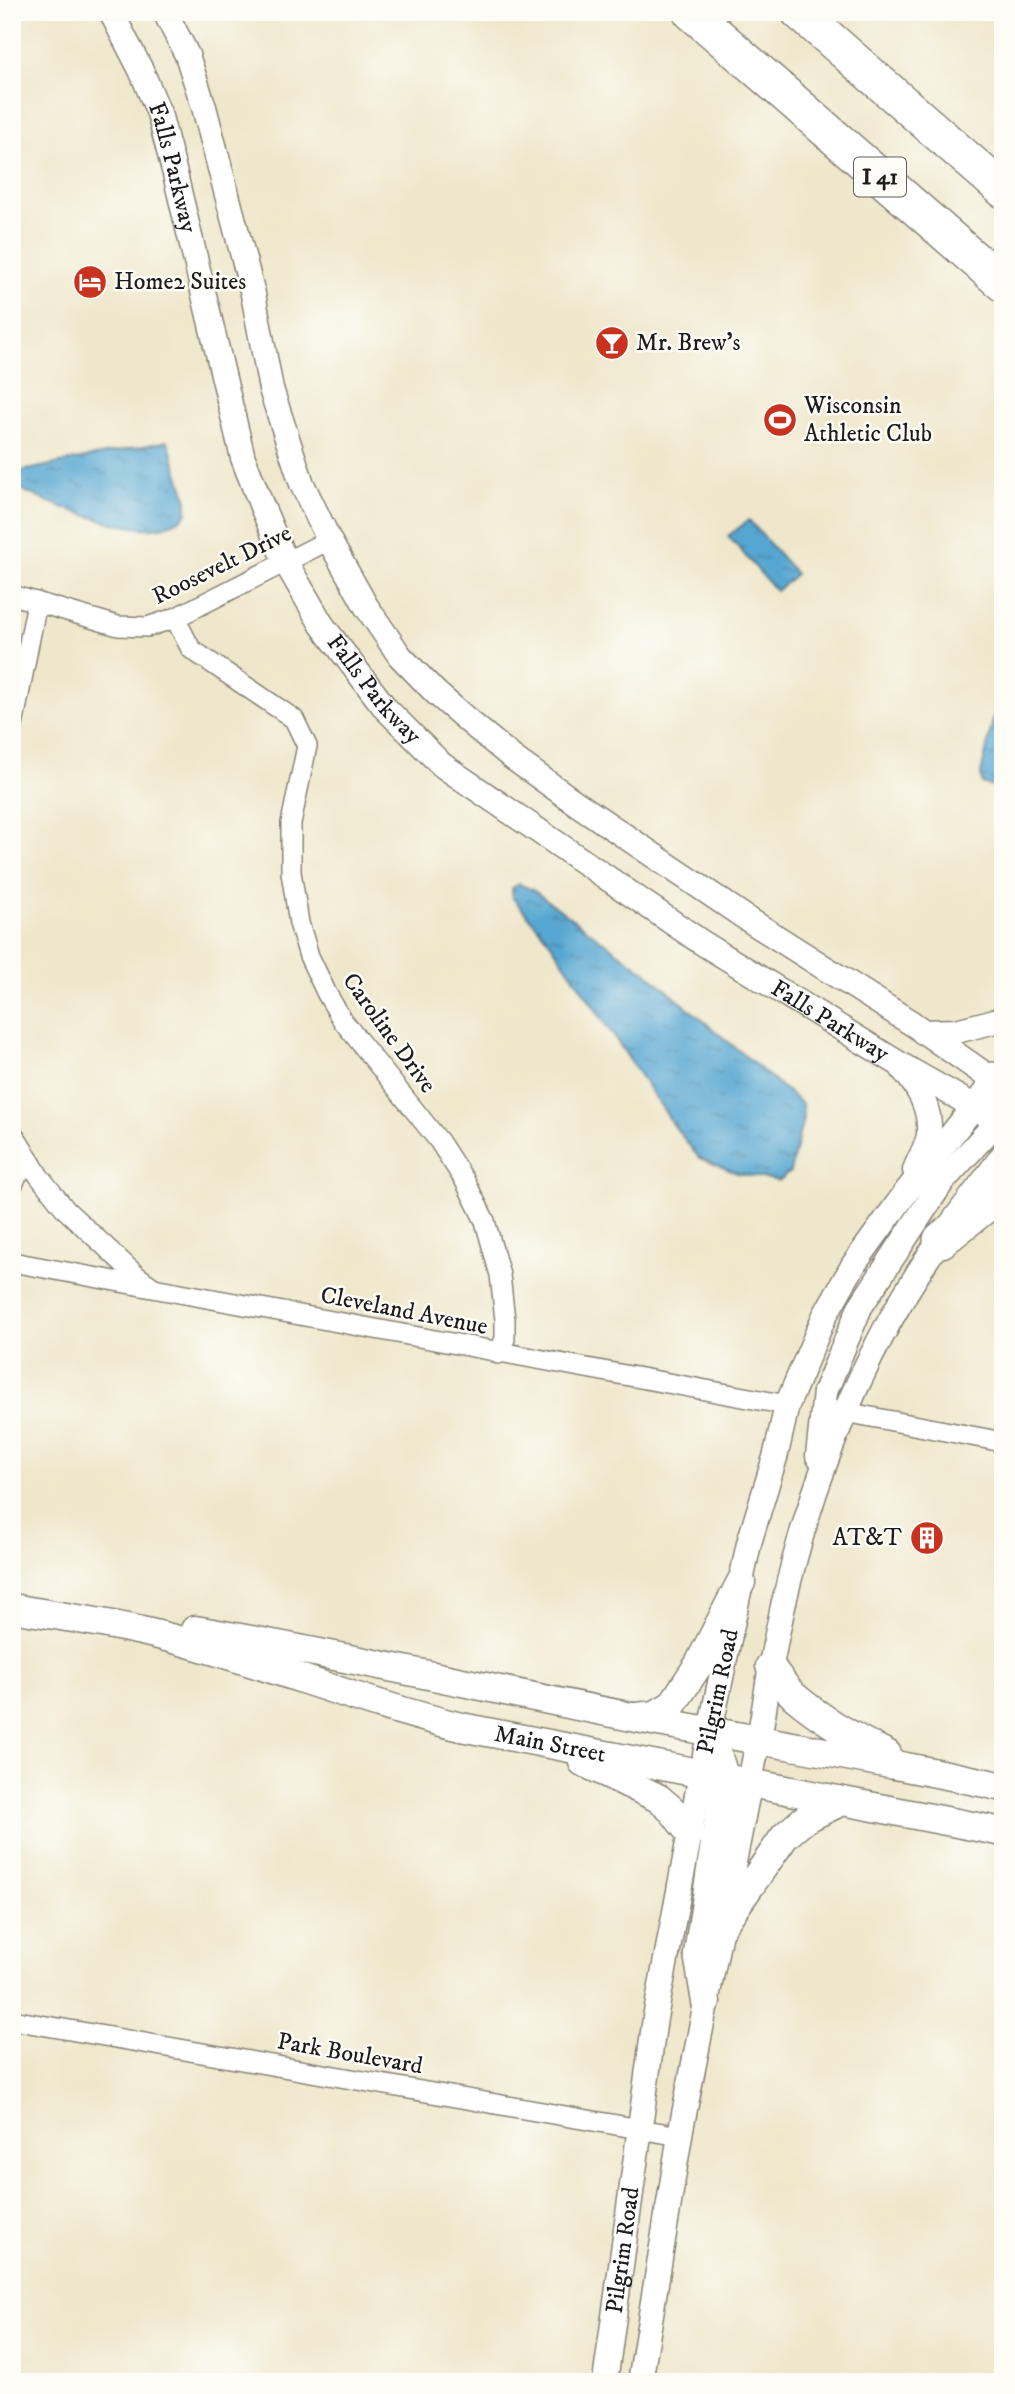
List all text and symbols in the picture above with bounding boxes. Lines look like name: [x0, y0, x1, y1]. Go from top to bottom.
street label: Falls Parkway: [141, 97, 204, 236]
road number: I 41: [854, 158, 906, 196]
hotel icon: Home2 Suites: [71, 263, 109, 301]
place label: Home2 Suites: [114, 267, 246, 297]
bar icon: Mr. Brew's: [593, 324, 631, 362]
place label: Mr. Brew's: [636, 328, 740, 358]
place label: Wisconsin Athletic Club: [803, 391, 932, 449]
sports icon: Wisconsin Athletic Club: [761, 401, 799, 439]
street label: Roosevelt Drive: [148, 518, 296, 612]
street label: Falls Parkway: [320, 629, 428, 751]
street label: Caroline Drive: [335, 967, 443, 1099]
street label: Falls Parkway: [765, 974, 895, 1069]
street label: Cleveland Avenue: [318, 1280, 490, 1342]
building icon: AT&T: [908, 1519, 946, 1557]
place label: AT&T: [833, 1523, 902, 1553]
street label: Pilgrim Road: [691, 1626, 746, 1757]
street label: Main Street: [492, 1719, 609, 1770]
street label: Park Boulevard: [275, 2026, 425, 2082]
street label: Pilgrim Road: [600, 2185, 647, 2315]

